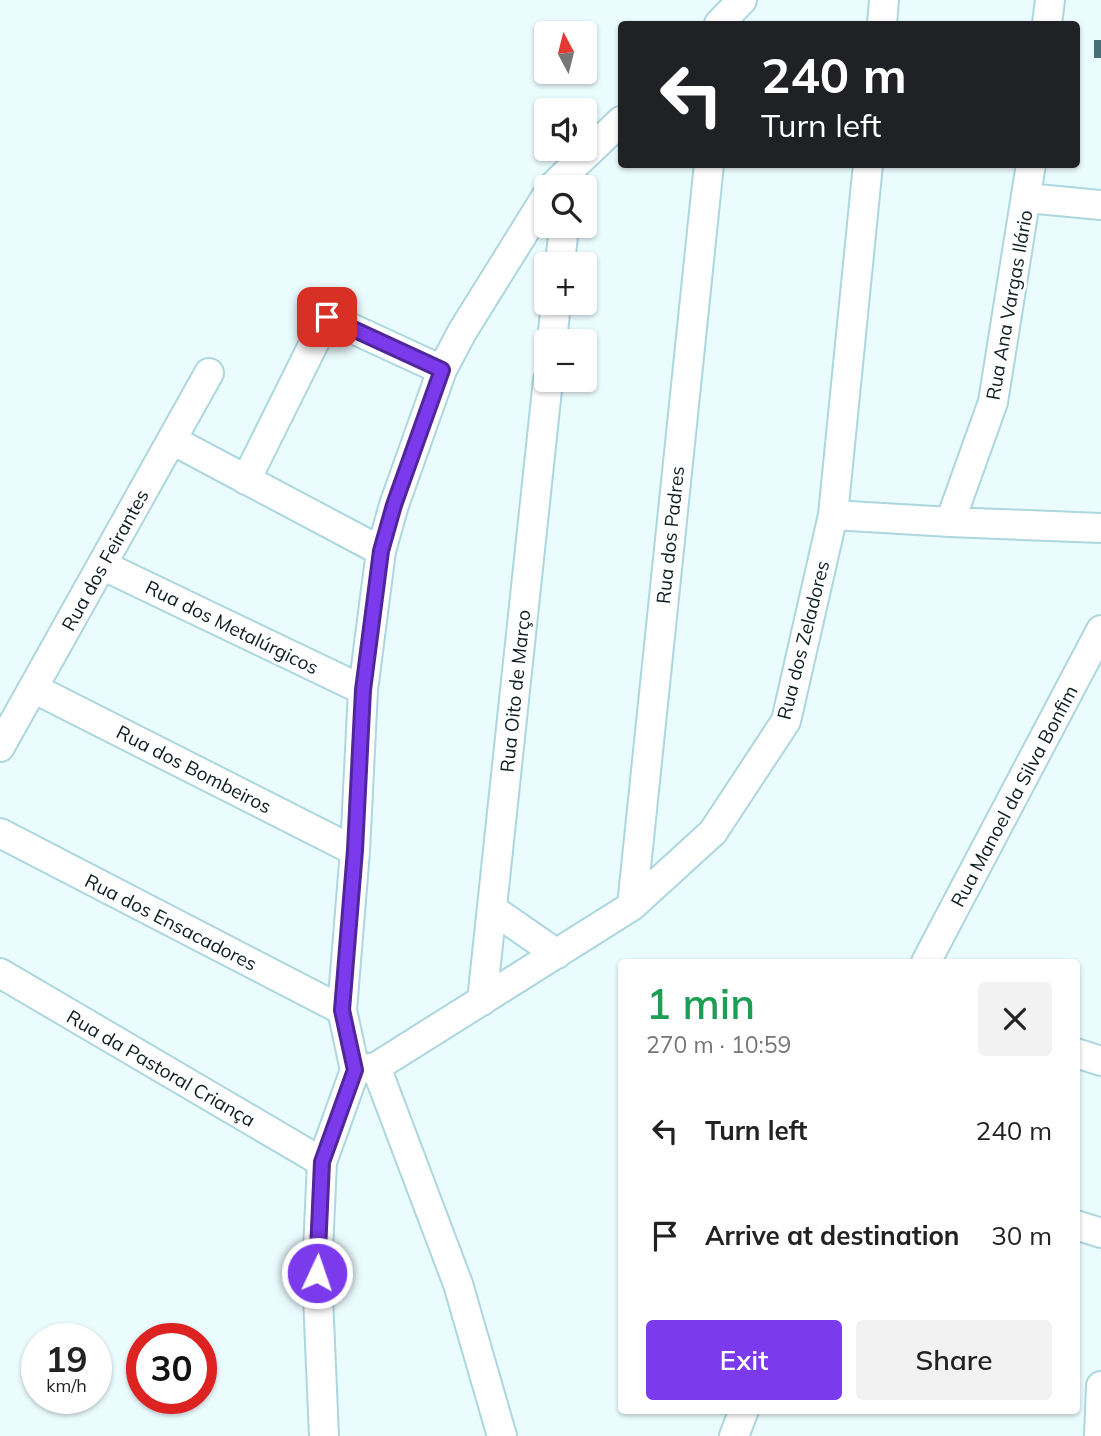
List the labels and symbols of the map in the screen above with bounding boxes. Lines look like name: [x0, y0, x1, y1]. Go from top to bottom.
north arrow: [534, 21, 597, 84]
street label: Rua Ana Vargas Ilário: [980, 208, 1038, 402]
pin: [297, 287, 357, 347]
street label: Rua dos Padres: [651, 465, 689, 605]
street label: Rua dos Feirantes: [56, 485, 154, 635]
street label: Rua dos Zeladores: [772, 558, 834, 722]
street label: Rua dos Metalúrgicos: [142, 575, 322, 679]
street label: Rua Oito de Março: [495, 609, 535, 773]
street label: Rua Manoel da Silva Bonfim: [945, 681, 1083, 911]
street label: Rua dos Bombeiros: [112, 720, 276, 818]
street label: Rua dos Ensacadores: [81, 868, 261, 976]
street label: Rua da Pastoral Criança: [62, 1004, 260, 1132]
position arrow: [280, 1236, 354, 1310]
speed limit sign: 30: [126, 1323, 217, 1414]

